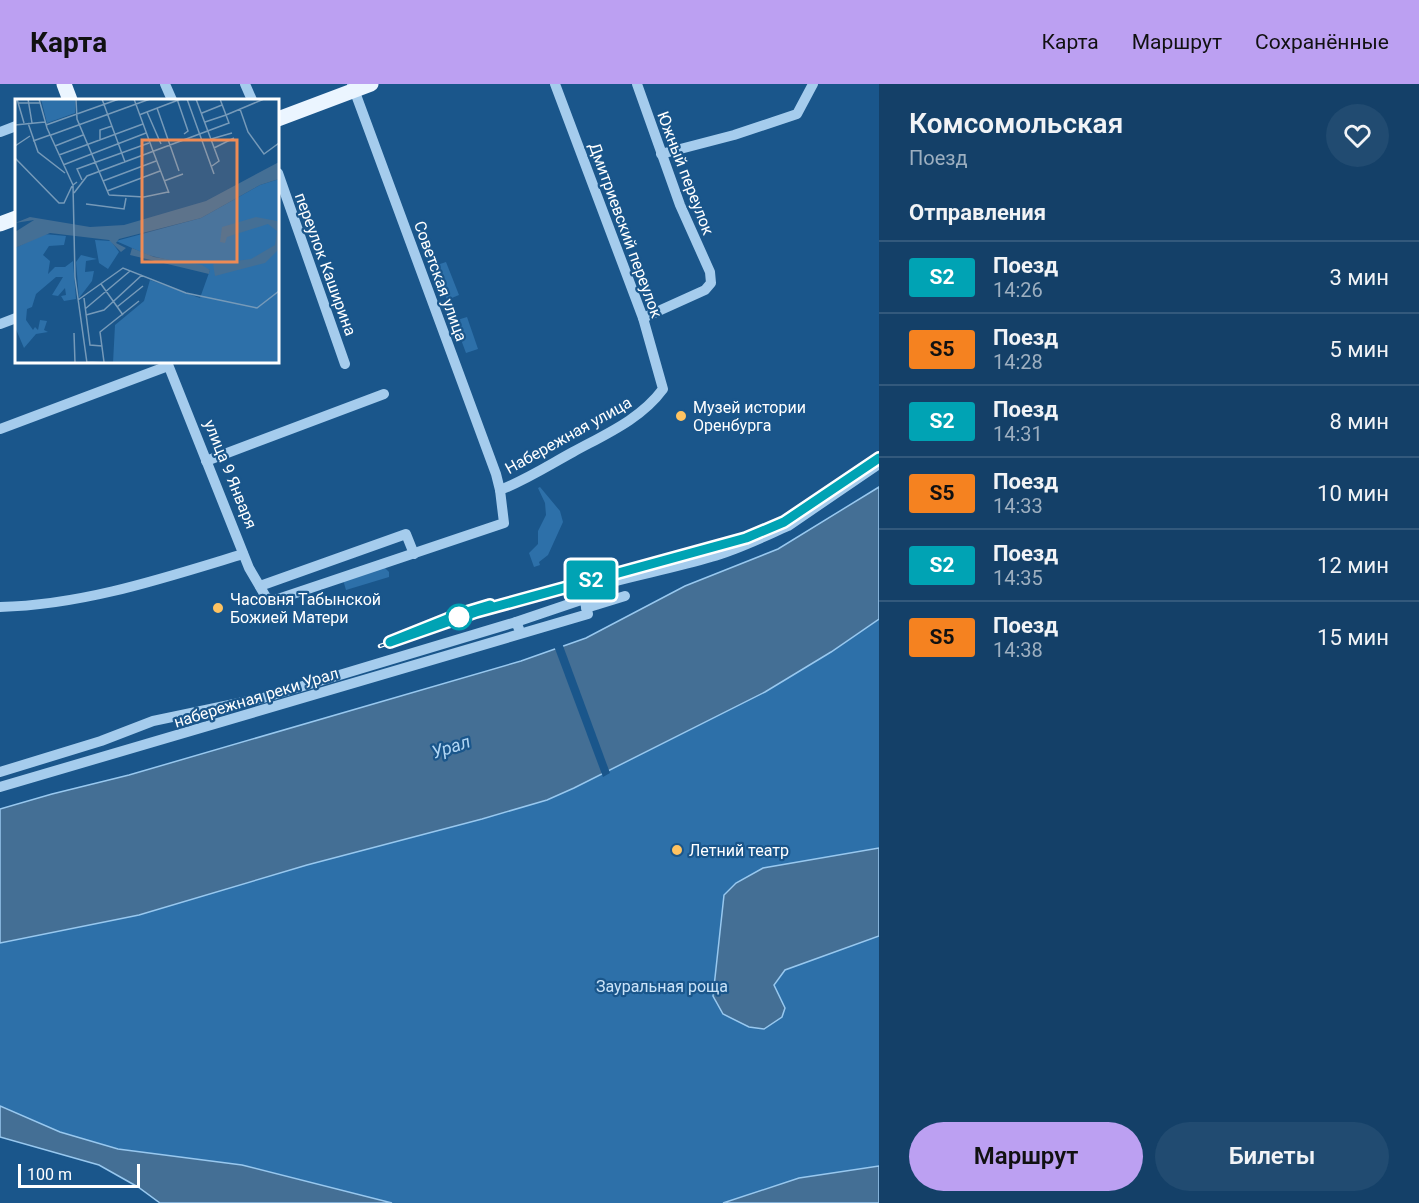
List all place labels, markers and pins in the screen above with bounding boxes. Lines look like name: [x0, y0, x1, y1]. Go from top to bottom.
place label: Музей истории Оренбурга: [693, 398, 806, 435]
marker: Музей истории Оренбурга: [674, 409, 688, 423]
place label: Часовня Табынской Божией Матери: [230, 590, 381, 627]
marker: Часовня Табынской Божией Матери: [211, 601, 225, 615]
unlabelled marker: [446, 604, 472, 630]
place label: Летний театр: [689, 841, 789, 860]
marker: Летний театр: [670, 843, 684, 857]

